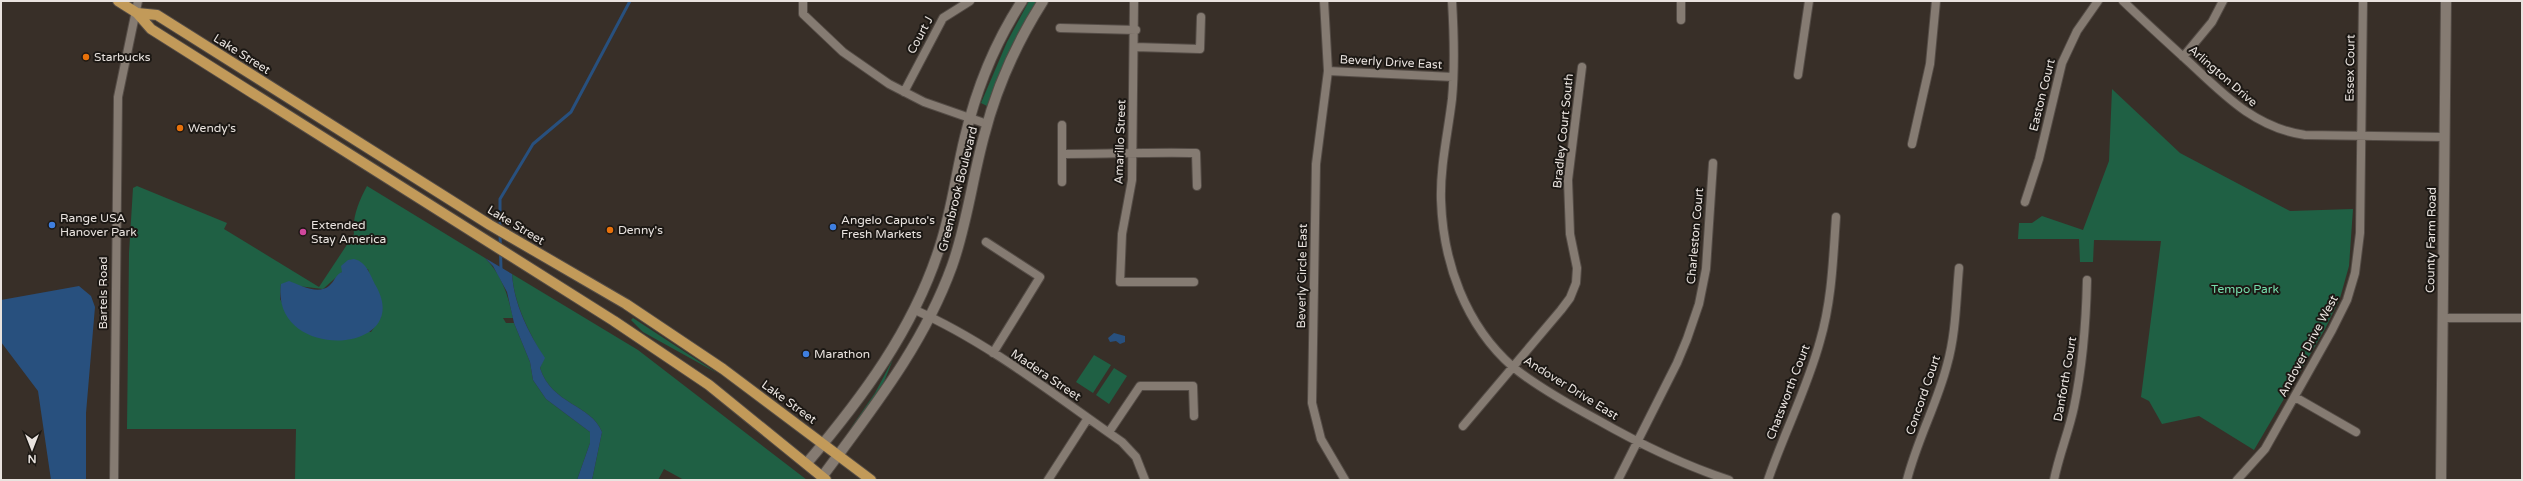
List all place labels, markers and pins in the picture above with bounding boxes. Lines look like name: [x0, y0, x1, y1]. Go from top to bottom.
place label: Starbucks: [94, 50, 151, 64]
marker: Starbucks: [81, 52, 91, 62]
place label: Wendy's: [188, 121, 236, 135]
marker: Wendy's: [175, 123, 185, 133]
place label: Range USA Hanover Park: [60, 211, 137, 239]
place label: Angelo Caputo's Fresh Markets: [841, 213, 935, 241]
place label: Extended Stay America: [311, 218, 386, 246]
marker: Range USA Hanover Park: [47, 220, 57, 230]
marker: Angelo Caputo's Fresh Markets: [828, 222, 838, 232]
place label: Denny's: [618, 223, 663, 237]
marker: Denny's: [605, 225, 615, 235]
marker: Extended Stay America: [298, 227, 308, 237]
place label: Marathon: [814, 347, 870, 361]
marker: Marathon: [801, 349, 811, 359]

